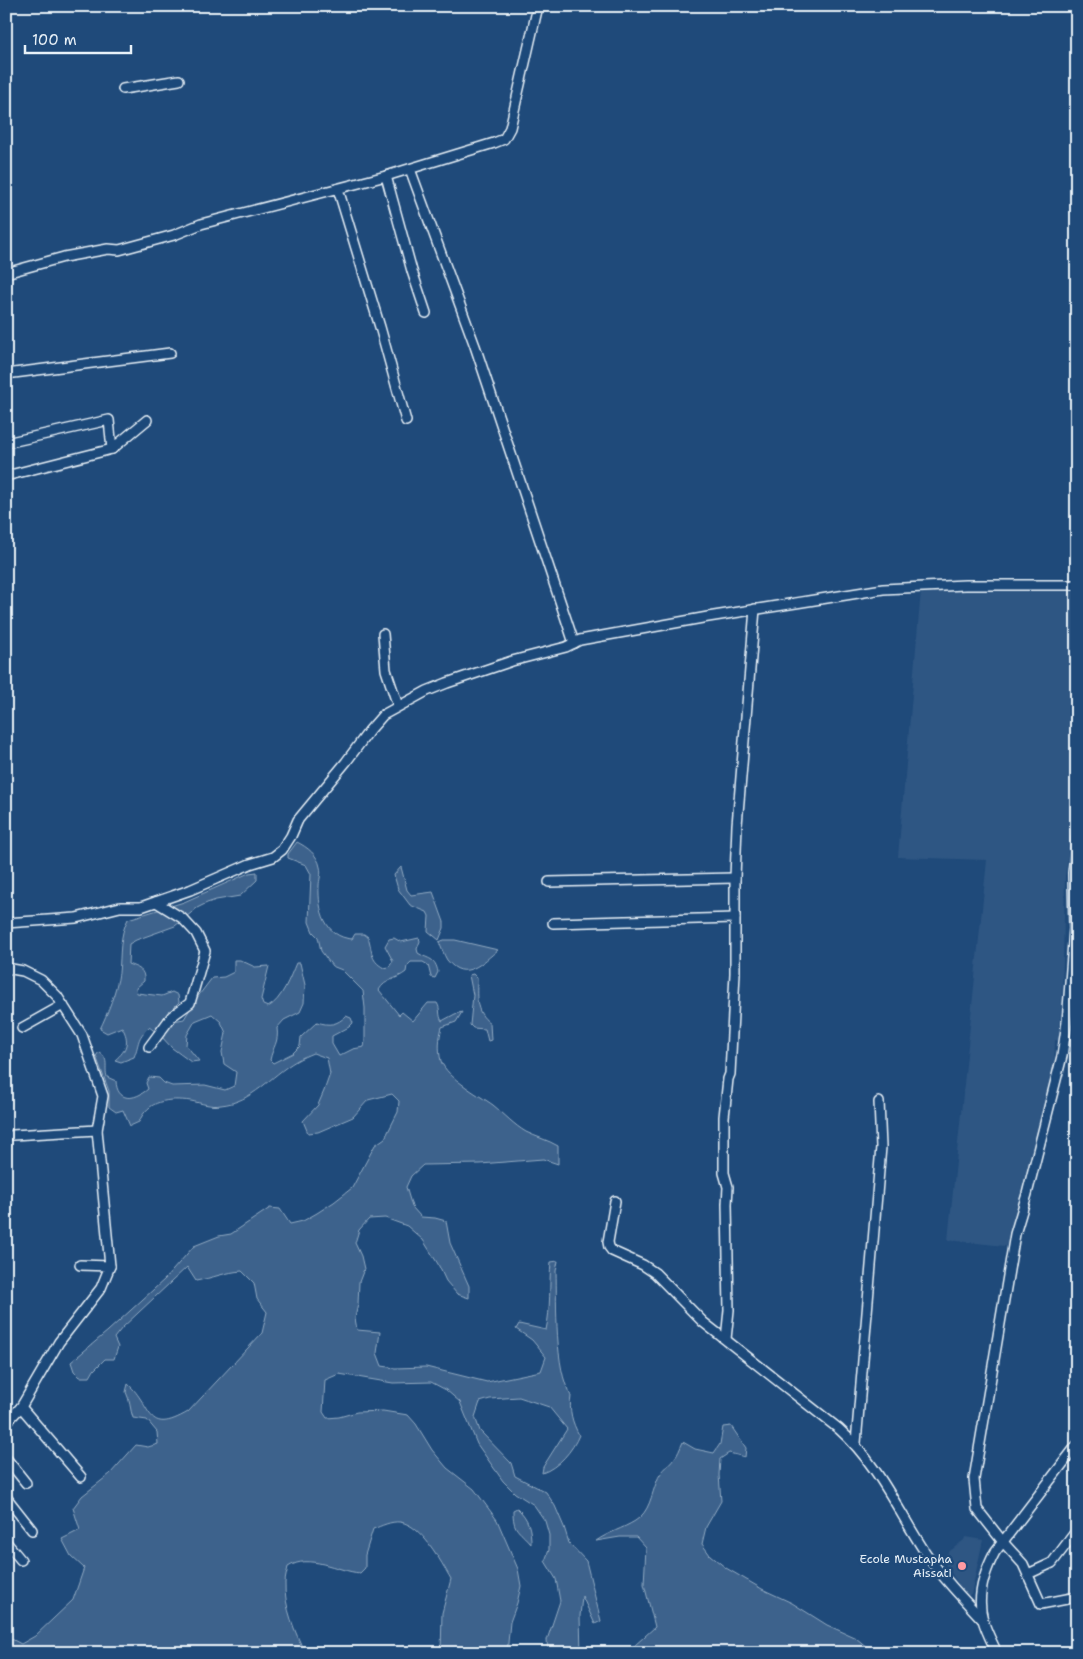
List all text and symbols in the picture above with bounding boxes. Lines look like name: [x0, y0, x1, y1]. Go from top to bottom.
scale bar: [25, 22, 131, 54]
text: 100 m: [32, 30, 77, 50]
place label: Ecole Mustapha Aissati: [860, 1551, 953, 1581]
marker: Ecole Mustapha Aissati: [956, 1560, 968, 1572]

